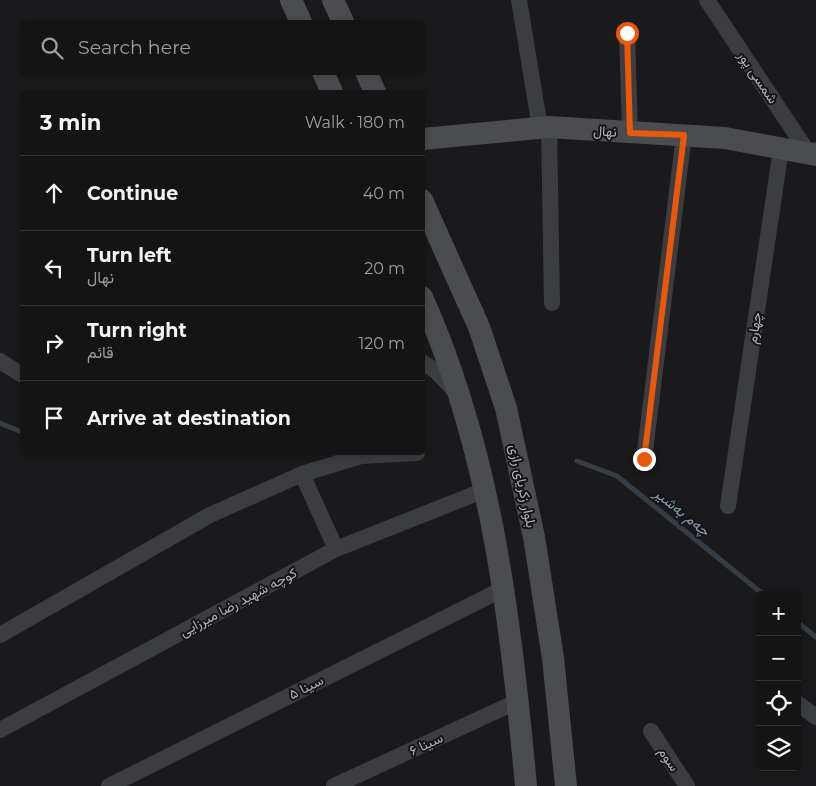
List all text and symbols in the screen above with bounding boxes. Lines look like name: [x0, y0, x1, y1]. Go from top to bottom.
search box: [20, 20, 425, 75]
route start: [616, 22, 639, 45]
icon: search: [38, 34, 66, 62]
text: Search here: [78, 36, 191, 59]
street label: شمسی پور: [732, 46, 782, 107]
text: 3 min: [40, 110, 101, 135]
text: Walk · 180 m: [305, 113, 405, 132]
street label: نهال: [593, 121, 617, 142]
icon: ahead: [40, 179, 68, 207]
text: Continue: [87, 182, 178, 205]
text: 40 m: [363, 184, 405, 203]
text: Turn left: [87, 244, 172, 267]
icon: left: [40, 254, 68, 282]
text: 20 m: [364, 259, 405, 278]
text: نهال: [87, 268, 114, 287]
street label: چهارم: [743, 311, 766, 345]
text: Turn right: [87, 319, 187, 342]
icon: right: [40, 329, 68, 357]
text: 120 m: [358, 334, 405, 353]
text: قائم: [87, 343, 114, 362]
icon: arrive: [40, 404, 68, 432]
text: Arrive at destination: [87, 407, 291, 430]
street label: بلوار زکریای رازی: [505, 443, 541, 529]
route end: [633, 448, 656, 471]
water label: چەم بەشیر: [649, 483, 715, 541]
street label: کوچه شهید رضا میرزایی: [176, 563, 300, 641]
map controls: [756, 591, 801, 771]
button: +: [756, 591, 801, 636]
button: −: [756, 636, 801, 681]
street label: سینا ۵: [286, 671, 326, 703]
button: locate: [756, 681, 801, 726]
button: layers: [756, 726, 801, 771]
street label: سینا ۶: [406, 728, 446, 760]
street label: سوم: [654, 743, 684, 775]

